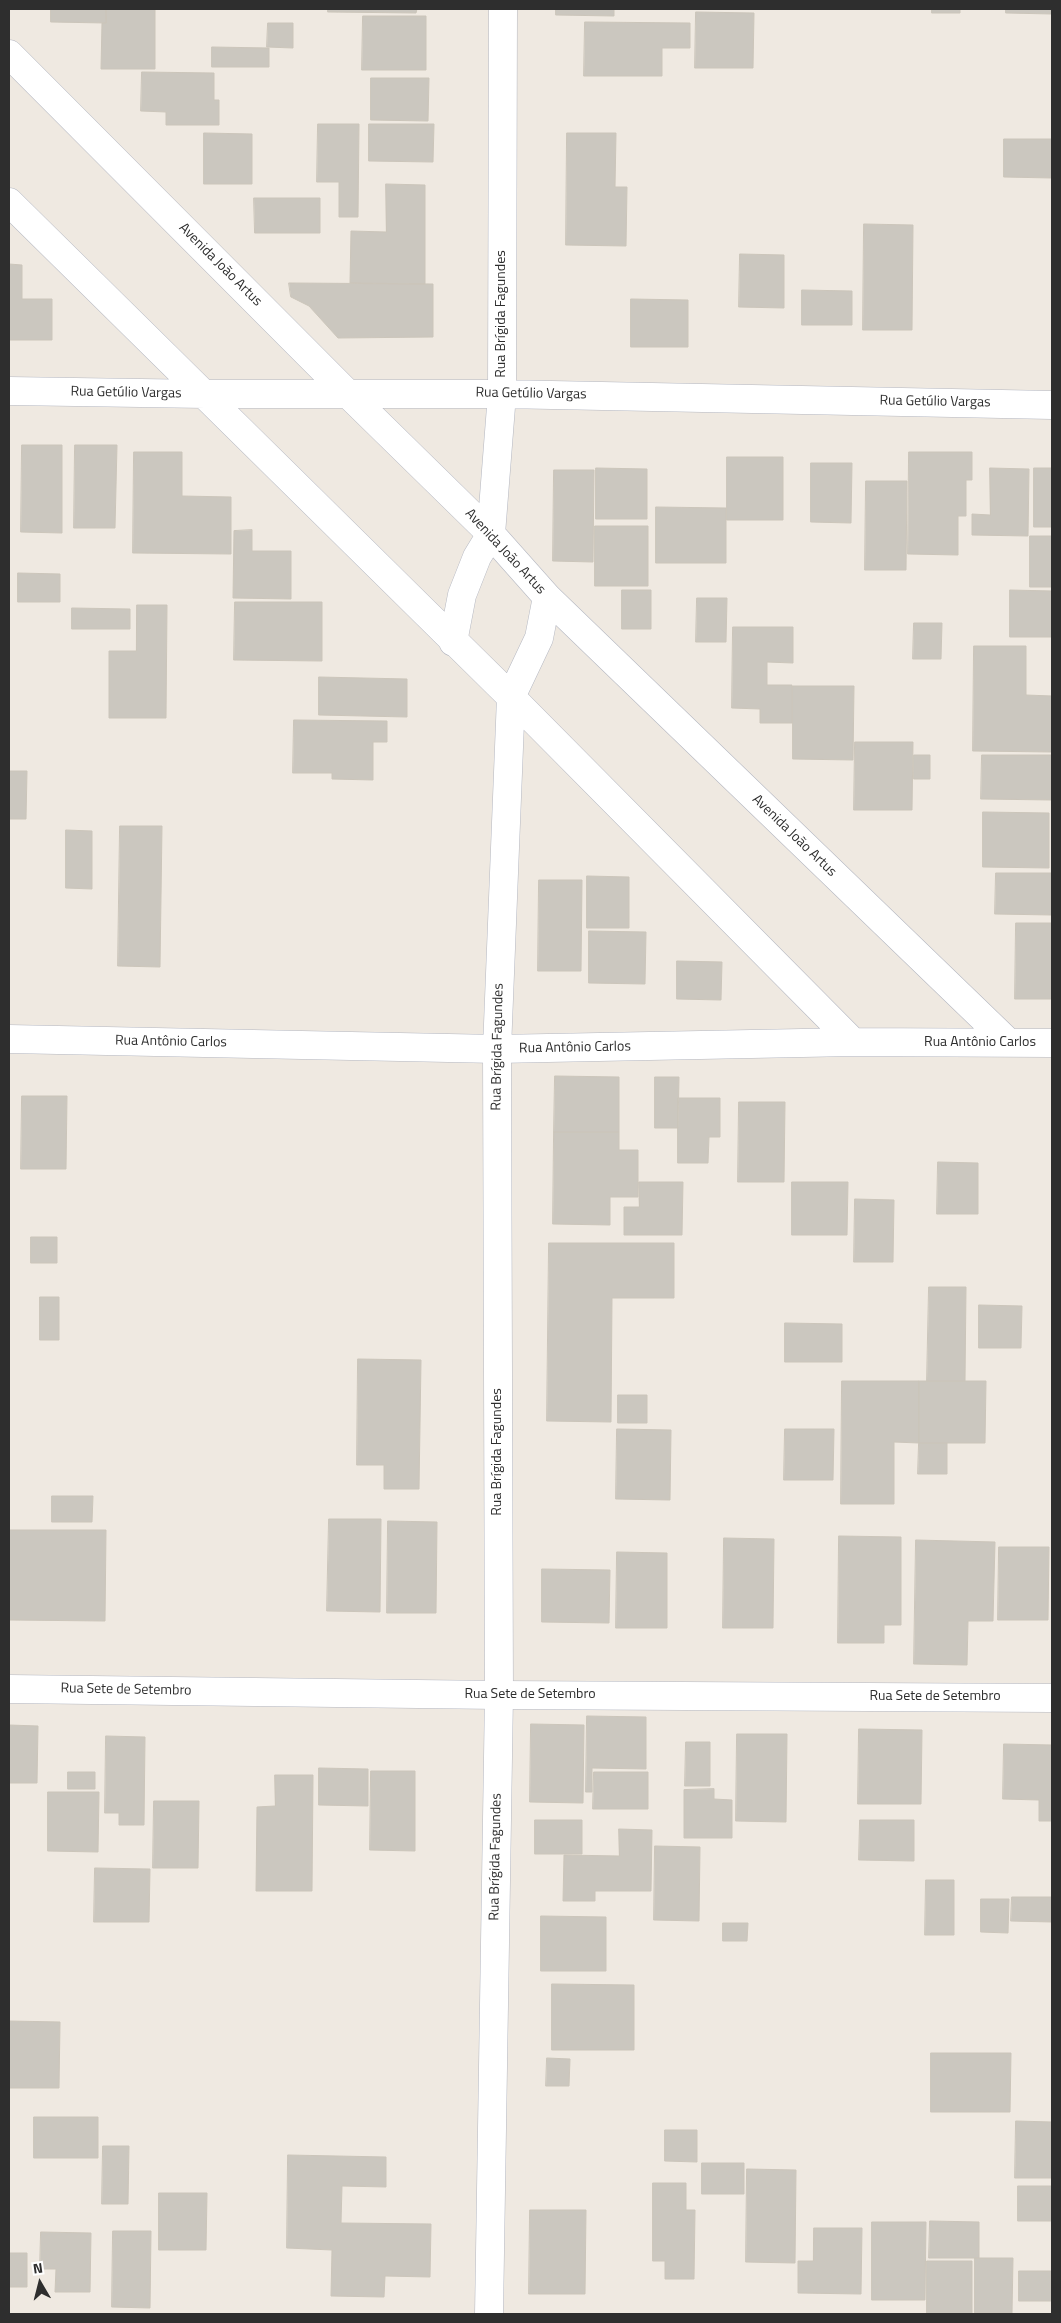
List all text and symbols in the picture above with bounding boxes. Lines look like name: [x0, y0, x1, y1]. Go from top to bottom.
street label: Avenida João Artus: [175, 220, 265, 310]
street label: Rua Brígida Fagundes: [494, 250, 510, 378]
street label: Rua Getúlio Vargas: [70, 384, 182, 402]
street label: Rua Getúlio Vargas: [475, 385, 587, 403]
street label: Rua Getúlio Vargas: [879, 393, 991, 411]
street label: Avenida João Artus: [461, 506, 549, 598]
street label: Avenida João Artus: [748, 791, 840, 881]
street label: Rua Brígida Fagundes: [488, 983, 508, 1111]
street label: Rua Antônio Carlos: [115, 1033, 227, 1051]
street label: Rua Antônio Carlos: [924, 1035, 1036, 1051]
street label: Rua Antônio Carlos: [519, 1039, 631, 1057]
street label: Rua Brígida Fagundes: [490, 1388, 506, 1516]
street label: Rua Sete de Setembro: [60, 1680, 192, 1700]
street label: Rua Sete de Setembro: [464, 1687, 596, 1703]
street label: Rua Sete de Setembro: [869, 1689, 1001, 1705]
street label: Rua Brígida Fagundes: [486, 1793, 506, 1921]
text: N: [32, 2257, 44, 2279]
north arrow: [15, 2258, 65, 2308]

